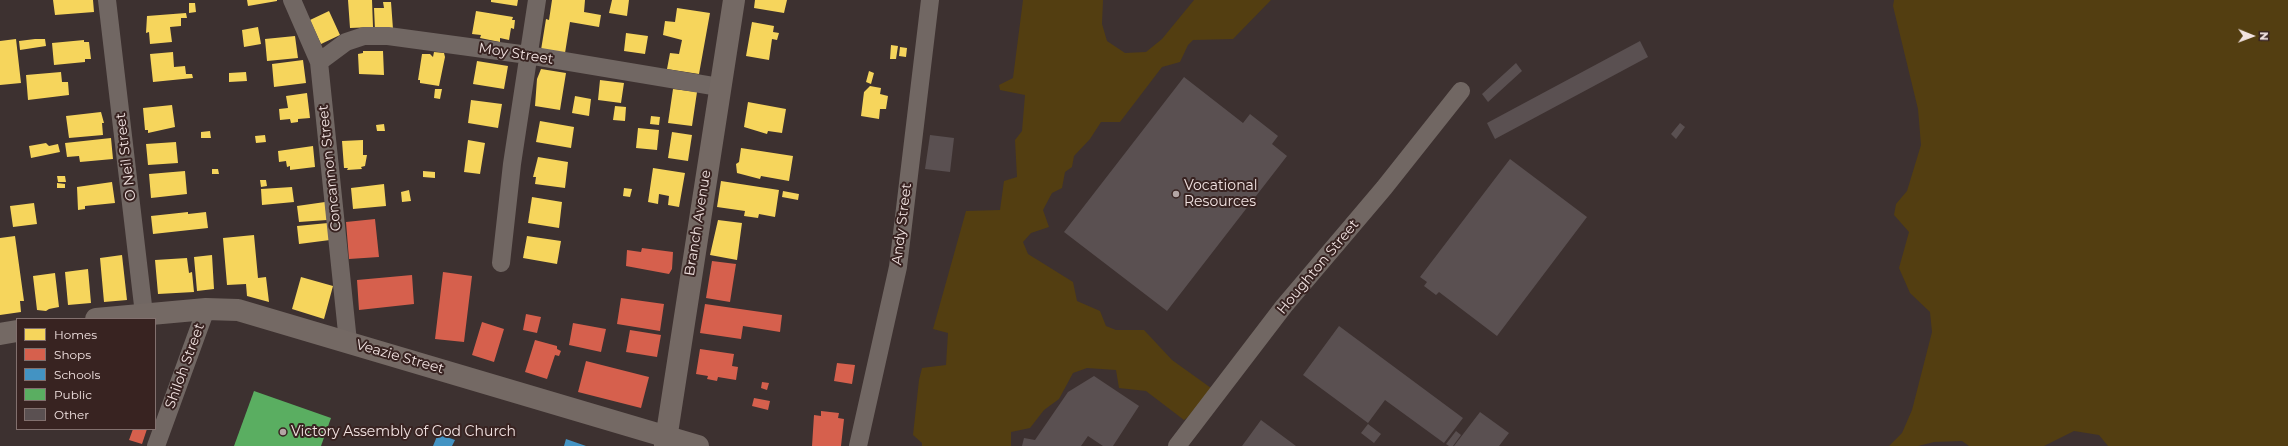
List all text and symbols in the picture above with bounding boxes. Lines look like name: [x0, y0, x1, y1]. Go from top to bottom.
north arrow: [2232, 16, 2272, 56]
text: N: [2257, 32, 2271, 41]
street label: Moy Street: [477, 40, 555, 68]
street label: Concannon Street: [315, 104, 345, 232]
street label: O Neil Street: [112, 112, 140, 202]
street label: Branch Avenue: [681, 169, 715, 277]
place label: Vocational Resources: [1184, 178, 1258, 210]
street label: Andy Street: [889, 182, 915, 266]
marker: Vocational Resources: [1171, 189, 1181, 199]
street label: Houghton Street: [1274, 216, 1362, 318]
legend: [16, 318, 156, 430]
street label: Shiloh Street: [162, 321, 208, 411]
text: Homes: [54, 327, 97, 342]
street label: Veazie Street: [354, 336, 446, 378]
text: Shops: [54, 347, 91, 362]
text: Schools: [54, 367, 100, 382]
text: Public: [54, 387, 92, 402]
text: Other: [54, 407, 89, 422]
place label: Victory Assembly of God Church: [291, 424, 516, 440]
marker: Victory Assembly of God Church: [278, 427, 288, 437]

